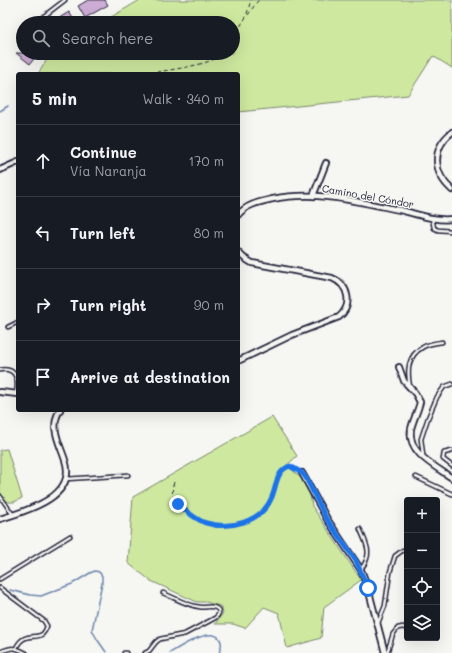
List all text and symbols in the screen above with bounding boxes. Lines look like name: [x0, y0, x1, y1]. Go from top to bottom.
search box: [16, 16, 240, 60]
icon: search: [30, 27, 52, 49]
text: Search here: [62, 28, 153, 48]
text: 5 min: [32, 87, 77, 109]
text: Walk · 340 m: [143, 90, 224, 107]
text: Continue: [70, 142, 137, 162]
icon: ahead: [32, 150, 54, 172]
text: 170 m: [188, 152, 224, 169]
text: Vía Naranja: [70, 162, 147, 179]
street label: Camino del Cóndor: [321, 181, 415, 211]
icon: left: [32, 222, 54, 244]
text: Turn left: [70, 223, 135, 243]
text: 80 m: [194, 224, 224, 241]
icon: right: [32, 294, 54, 316]
text: Turn right: [70, 295, 147, 315]
text: 90 m: [194, 296, 224, 313]
icon: arrive: [32, 366, 54, 388]
text: Arrive at destination: [70, 367, 230, 387]
route end: [169, 495, 187, 513]
map controls: [404, 497, 440, 641]
button: +: [404, 497, 440, 533]
button: −: [404, 533, 440, 569]
button: locate: [404, 569, 440, 605]
route start: [359, 579, 377, 597]
button: layers: [404, 605, 440, 641]

